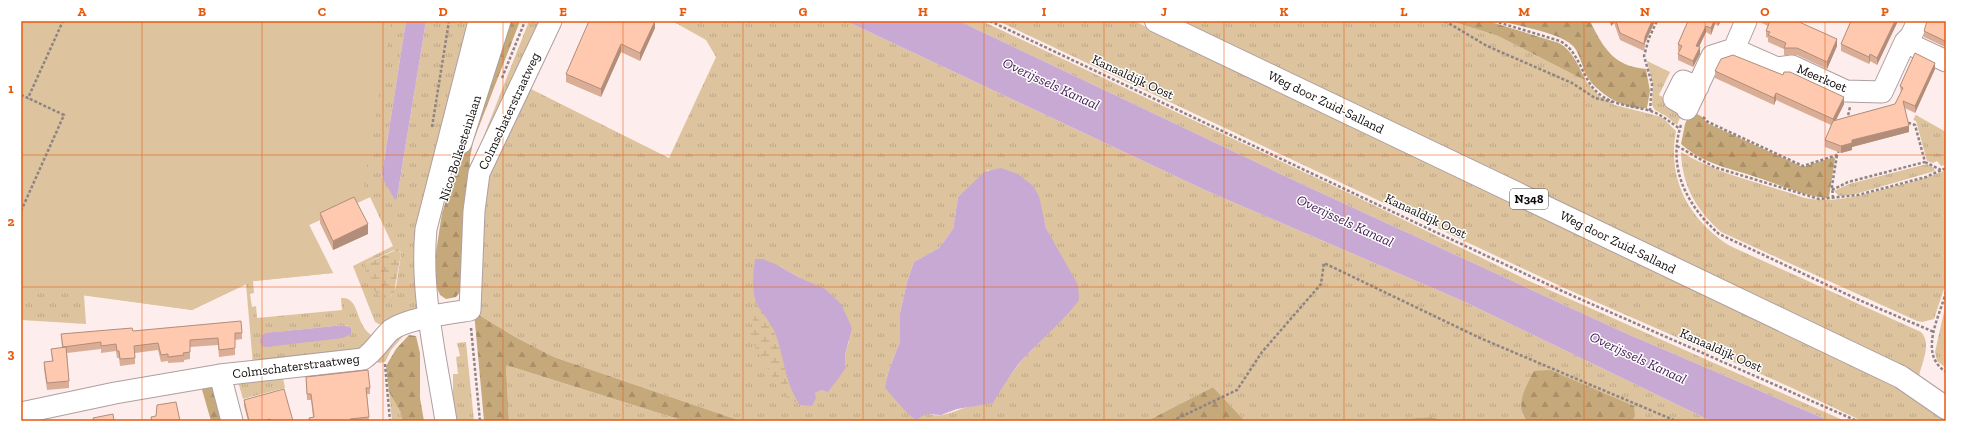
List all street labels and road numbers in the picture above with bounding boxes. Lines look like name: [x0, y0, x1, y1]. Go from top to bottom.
street label: Colmschaterstraatweg: [475, 50, 543, 172]
street label: Kanaaldijk Oost: [1089, 51, 1176, 103]
street label: Meerkoet: [1795, 61, 1849, 95]
street label: Weg door Zuid-Salland: [1266, 67, 1386, 137]
street label: Nico Bolkesteinlaan: [436, 93, 484, 203]
road number: N348: [1510, 189, 1548, 209]
street label: Kanaaldijk Oost: [1382, 190, 1469, 242]
street label: Weg door Zuid-Salland: [1558, 207, 1678, 277]
street label: Kanaaldijk Oost: [1677, 325, 1765, 376]
street label: Colmschaterstraatweg: [232, 351, 360, 381]

